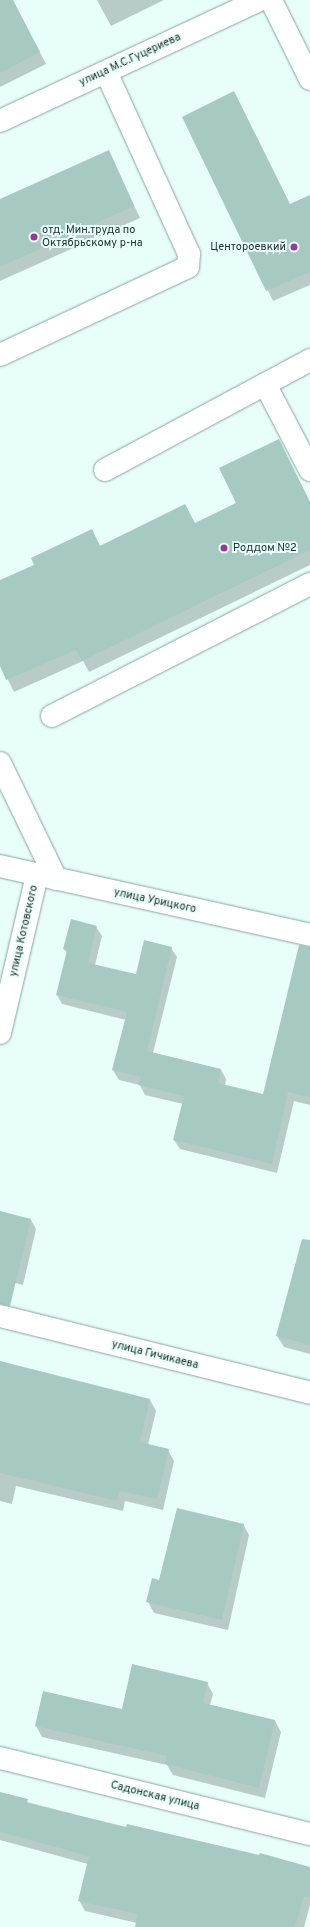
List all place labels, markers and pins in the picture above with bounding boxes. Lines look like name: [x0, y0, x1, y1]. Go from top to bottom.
place label: отд. Мин.труда по Октябрьскому р-на: [42, 224, 143, 250]
marker: отд. Мин.труда по Октябрьскому р-на: [29, 232, 39, 242]
place label: Центороевкий: [210, 240, 286, 254]
marker: Центороевкий: [289, 242, 299, 252]
place label: Роддом №2: [233, 541, 297, 555]
marker: Роддом №2: [218, 542, 230, 554]

